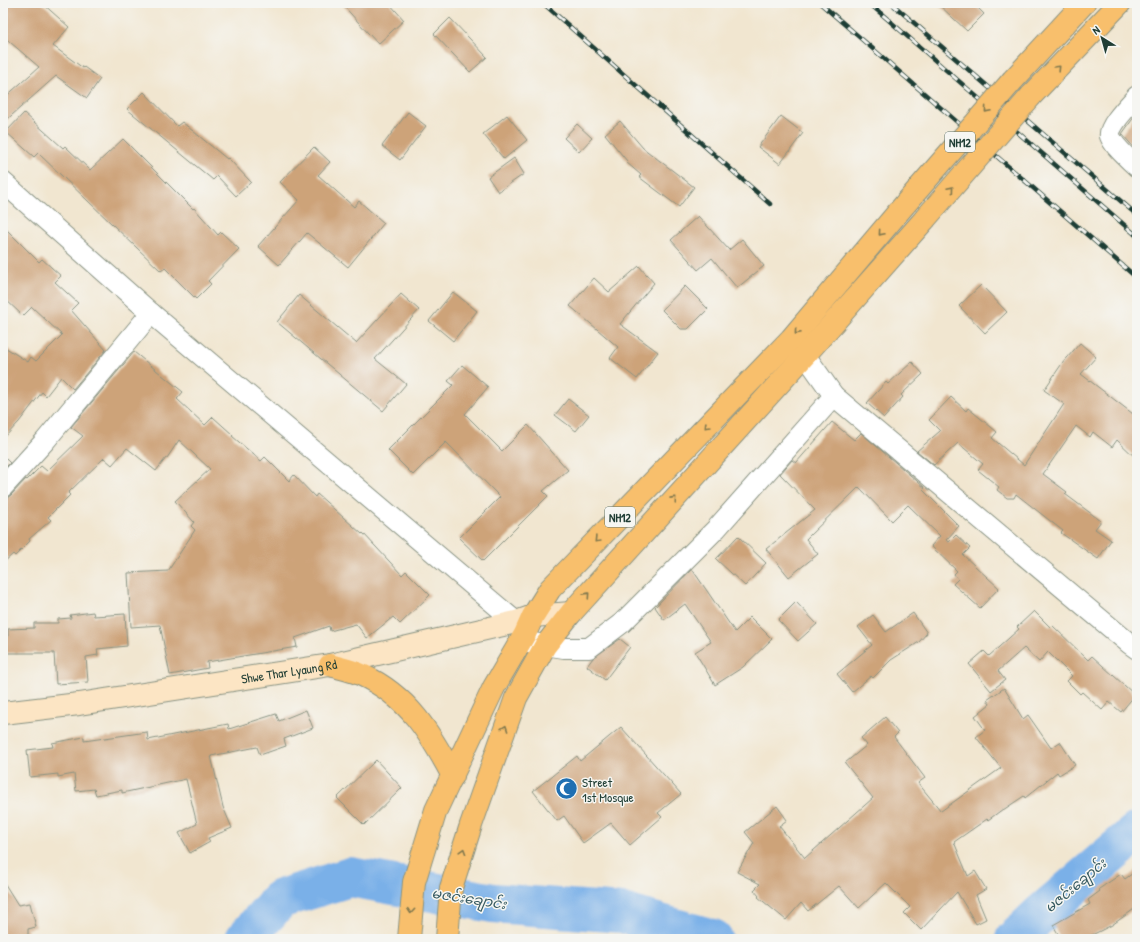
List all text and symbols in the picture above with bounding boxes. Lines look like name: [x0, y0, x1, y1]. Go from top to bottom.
north arrow: [1082, 18, 1122, 58]
text: N: [1089, 23, 1103, 37]
one-way arrow: [1053, 65, 1061, 73]
one-way arrow: [985, 105, 992, 112]
road number: NH12: [945, 132, 975, 152]
one-way arrow: [946, 186, 953, 194]
one-way arrow: [878, 228, 886, 236]
one-way arrow: [794, 327, 801, 335]
one-way arrow: [704, 421, 712, 429]
one-way arrow: [670, 496, 677, 503]
road number: NH12: [605, 507, 635, 527]
one-way arrow: [595, 535, 602, 543]
one-way arrow: [582, 592, 590, 600]
street label: Shwe Thar Lyaung Rd: [240, 655, 339, 688]
one-way arrow: [500, 725, 509, 732]
place label: Street 1st Mosque: [582, 773, 634, 806]
mosque icon: Street 1st Mosque: [554, 776, 580, 802]
one-way arrow: [458, 848, 467, 855]
water label: မဇင်းချောင်း: [1040, 853, 1113, 919]
water label: မဇင်းချောင်း: [430, 883, 509, 916]
one-way arrow: [407, 908, 416, 914]

